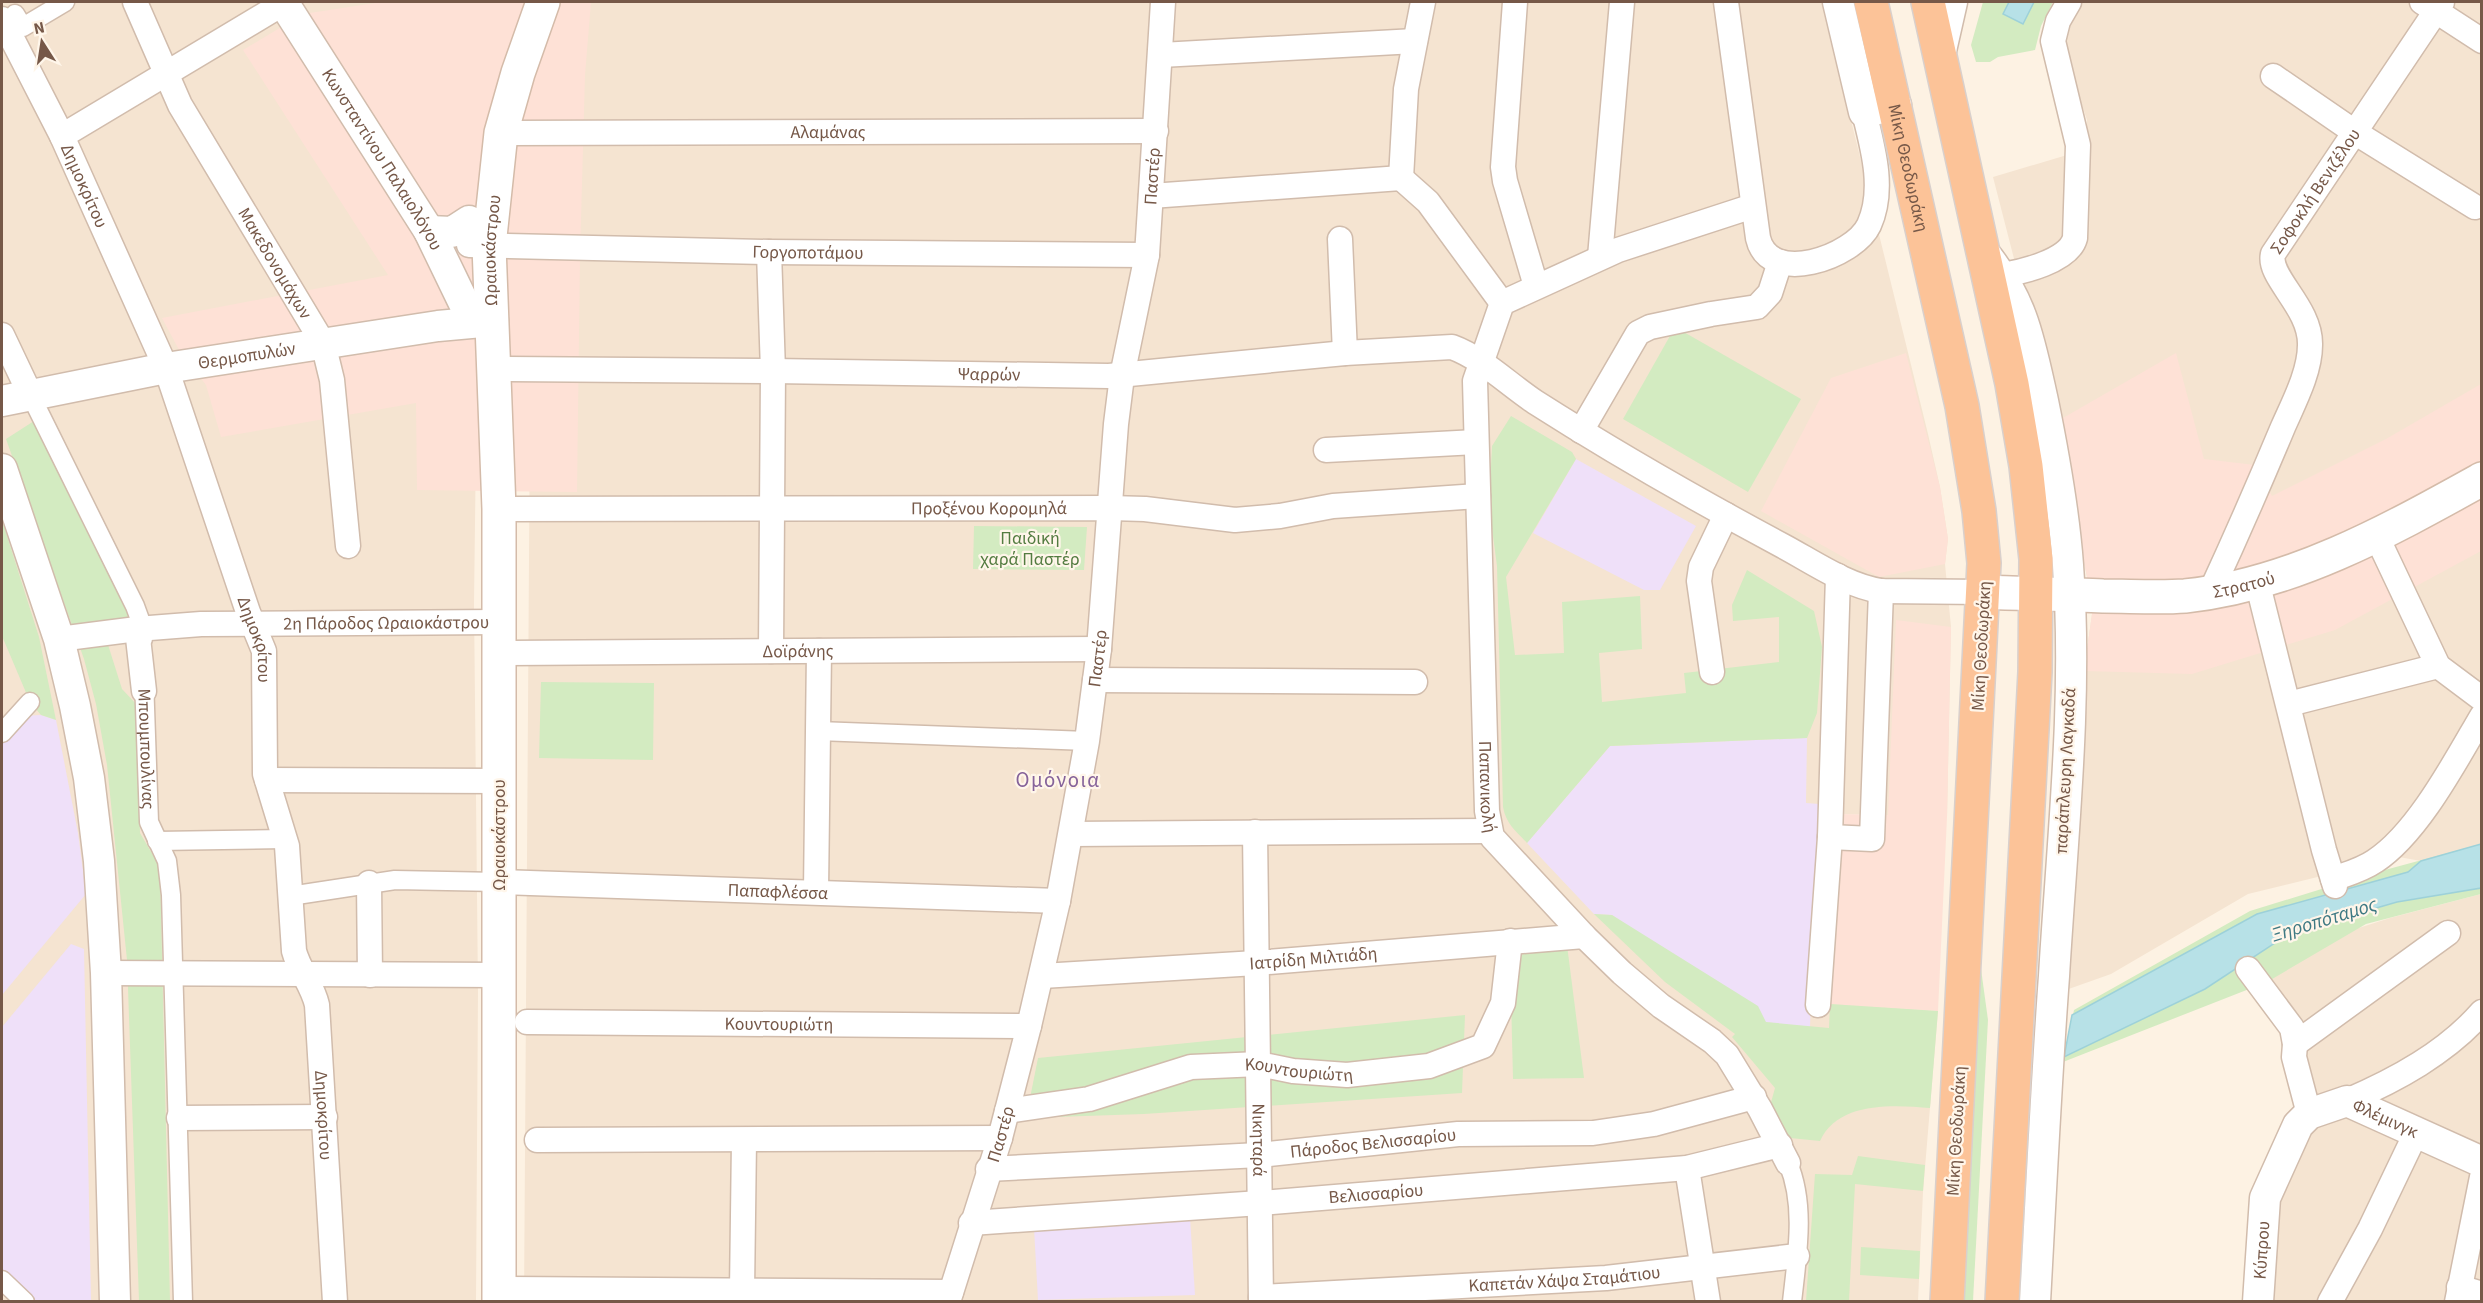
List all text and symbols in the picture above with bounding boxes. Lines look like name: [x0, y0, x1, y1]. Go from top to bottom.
north arrow: [12, 12, 72, 72]
text: N: [32, 16, 47, 40]
street label: Κωνσταντίνου Παλαιολόγου: [315, 64, 448, 254]
street label: Μίκη Θεοδωράκη: [1881, 102, 1934, 234]
street label: Αλαμάνας: [790, 120, 866, 145]
street label: Σοφοκλή Βενιζέλου: [2264, 124, 2367, 259]
street label: Δημοκρίτου: [54, 140, 114, 232]
street label: Παστέρ: [1138, 147, 1167, 206]
street label: Ωραιοκάστρου: [477, 193, 507, 306]
street label: Μακεδονομάχων: [231, 203, 318, 324]
street label: Γοργοποτάμου: [752, 240, 863, 266]
street label: Θερμοπυλών: [196, 336, 298, 376]
street label: Ψαρρών: [957, 362, 1021, 388]
street label: Προξένου Κορομηλά: [911, 496, 1067, 521]
park label: Παιδική χαρά Παστέρ: [980, 526, 1080, 572]
street label: Στρατού: [2211, 566, 2278, 605]
street label: Μίκη Θεοδωράκη: [1966, 580, 1997, 712]
street label: Δημοκρίτου: [231, 593, 276, 683]
street label: 2η Πάροδος Ωραιοκάστρου: [283, 610, 489, 636]
street label: Παστέρ: [1082, 629, 1113, 689]
street label: Δοϊράνης: [763, 639, 834, 664]
street label: παράπλευρη Λαγκαδά: [2049, 687, 2082, 855]
street label: Μπουμπουλίνας: [131, 688, 161, 810]
street label: Παπανικολή: [1472, 740, 1503, 835]
district label: Ομόνοια: [1015, 765, 1101, 795]
street label: Ωραιοκάστρου: [487, 779, 512, 891]
street label: Παπαφλέσσα: [727, 878, 828, 906]
water label: Ξηροπόταμος: [2267, 890, 2381, 950]
street label: Ιατρίδη Μιλτιάδη: [1249, 941, 1378, 976]
street label: Κουντουριώτη: [724, 1012, 834, 1037]
street label: Κουντουριώτη: [1244, 1051, 1354, 1088]
street label: Μίκη Θεοδωράκη: [1941, 1065, 1972, 1197]
street label: Δημοκρίτου: [308, 1070, 338, 1161]
street label: Φλέμινγκ: [2348, 1093, 2422, 1145]
street label: Παστέρ: [981, 1103, 1021, 1166]
street label: Νικηταρά: [1245, 1103, 1271, 1177]
street label: Πάροδος Βελισσαρίου: [1289, 1122, 1457, 1165]
street label: Βελισσαρίου: [1328, 1178, 1424, 1210]
street label: Κύπρου: [2248, 1220, 2276, 1280]
street label: Καπετάν Χάψα Σταμάτιου: [1468, 1260, 1662, 1299]

